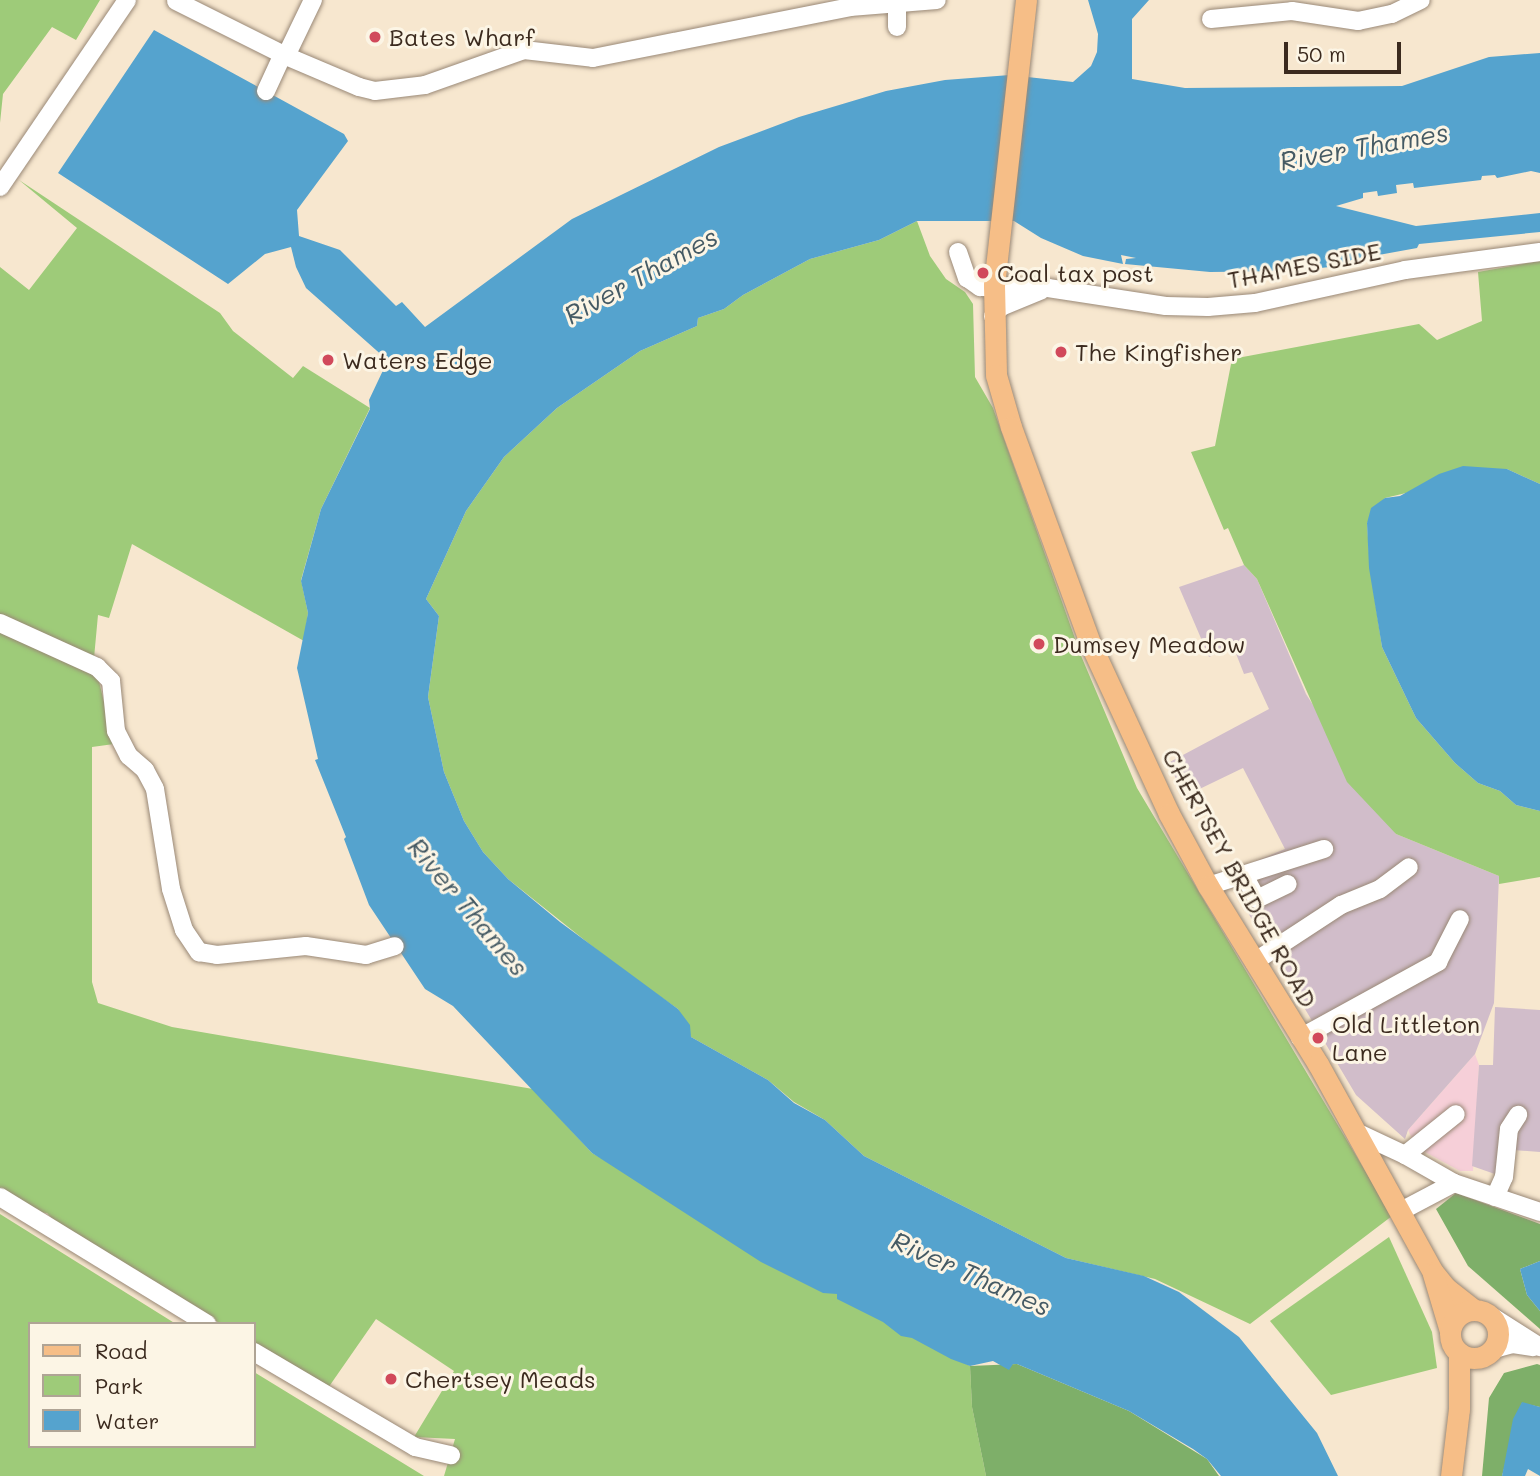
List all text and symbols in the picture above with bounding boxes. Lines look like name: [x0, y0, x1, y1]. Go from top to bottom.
place label: Bates Wharf: [389, 23, 535, 51]
scale bar: [1288, 28, 1405, 72]
marker: Bates Wharf: [367, 29, 383, 45]
text: 50 m: [1297, 40, 1346, 67]
water label: River Thames: [1277, 117, 1451, 177]
water label: River Thames: [559, 221, 723, 331]
street label: THAMES SIDE: [1225, 236, 1383, 294]
place label: Coal tax post: [997, 259, 1154, 287]
marker: Coal tax post: [975, 265, 991, 281]
place label: The Kingfisher: [1075, 338, 1242, 366]
marker: The Kingfisher: [1053, 344, 1069, 360]
place label: Waters Edge: [342, 346, 493, 374]
marker: Waters Edge: [320, 352, 336, 368]
place label: Dumsey Meadow: [1053, 630, 1245, 658]
marker: Dumsey Meadow: [1031, 636, 1047, 652]
street label: CHERTSEY BRIDGE ROAD: [1157, 744, 1323, 1012]
water label: River Thames: [401, 832, 535, 982]
place label: Old Littleton Lane: [1332, 1010, 1480, 1066]
marker: Old Littleton Lane: [1310, 1030, 1326, 1046]
water label: River Thames: [887, 1225, 1055, 1323]
legend: [28, 1322, 256, 1448]
text: Road: [95, 1337, 147, 1364]
place label: Chertsey Meads: [405, 1365, 596, 1393]
marker: Chertsey Meads: [383, 1371, 399, 1387]
text: Park: [95, 1372, 143, 1399]
text: Water: [95, 1407, 159, 1434]

